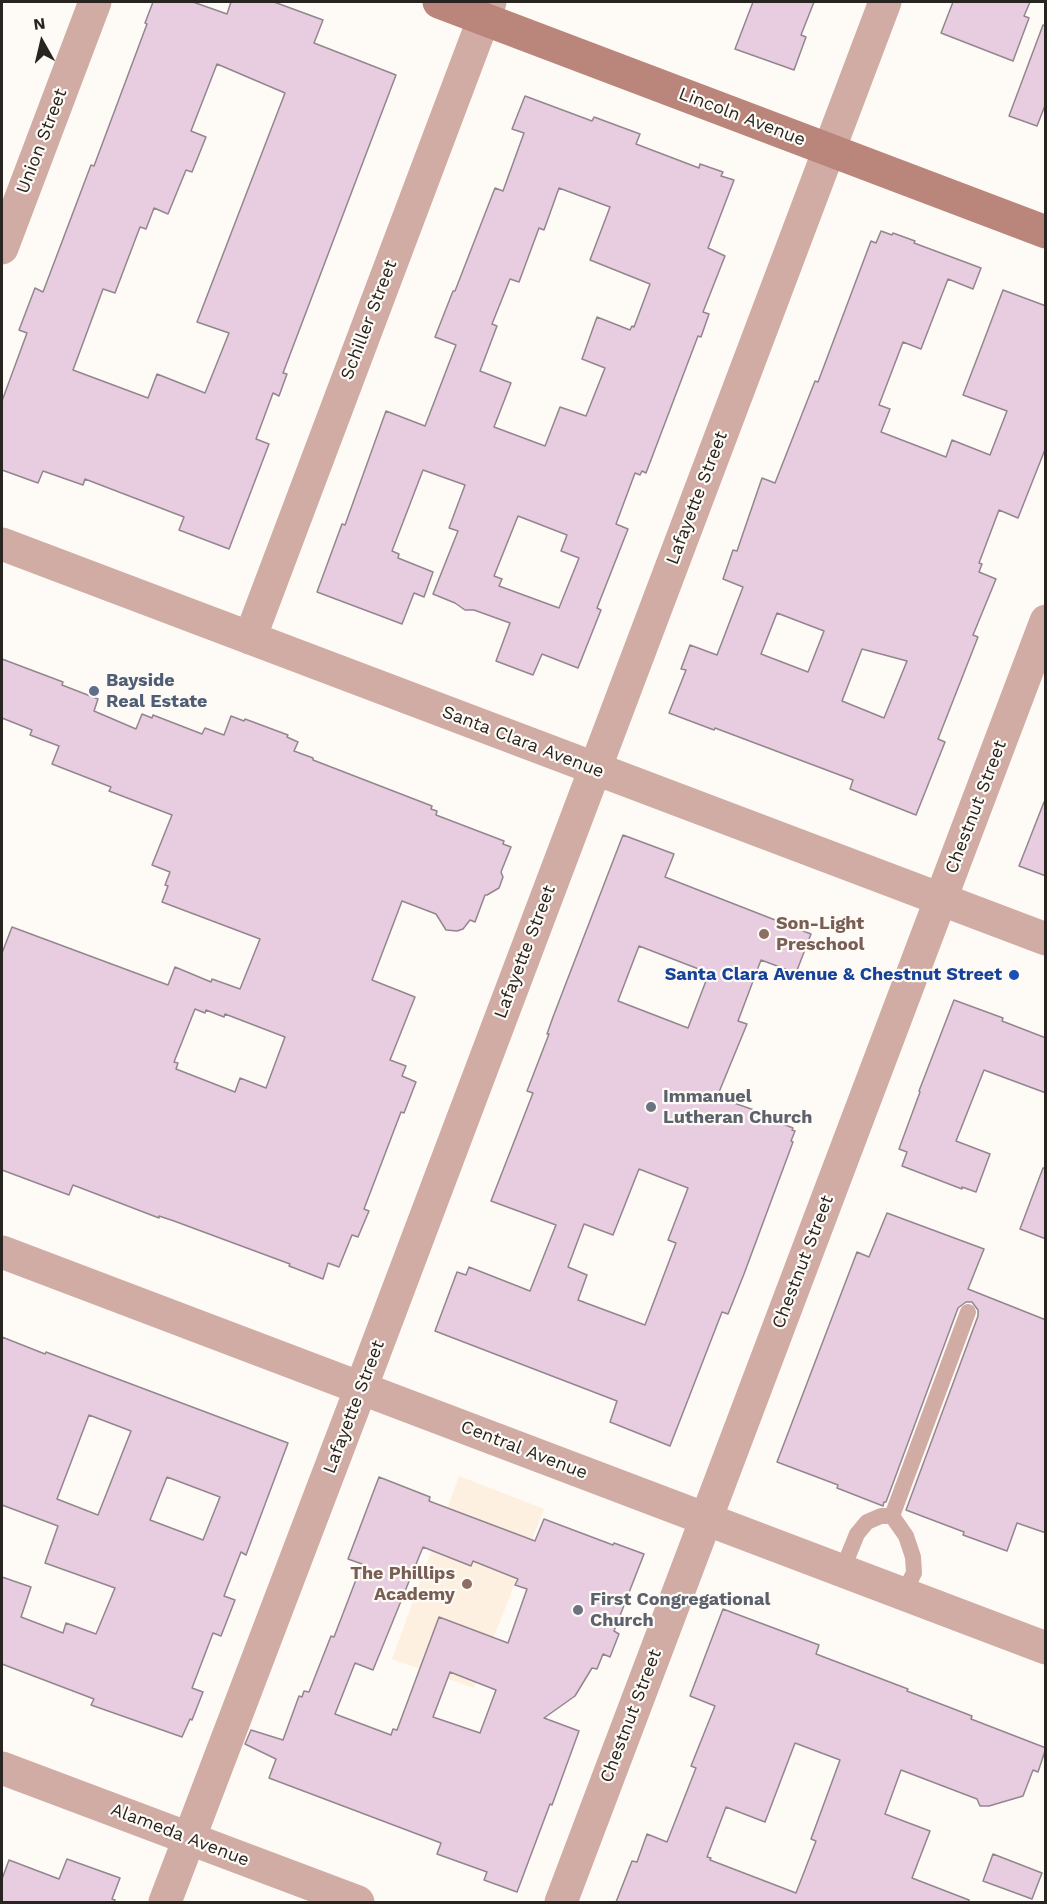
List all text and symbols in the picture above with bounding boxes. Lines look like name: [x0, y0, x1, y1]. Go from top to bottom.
north arrow: [12, 12, 72, 72]
text: N: [32, 13, 47, 34]
street label: Lincoln Avenue: [676, 83, 808, 151]
street label: Union Street: [12, 85, 72, 197]
street label: Schiller Street: [336, 257, 402, 383]
street label: Lafayette Street: [662, 428, 732, 568]
place label: Bayside Real Estate: [106, 670, 207, 712]
marker: Bayside Real Estate: [87, 684, 101, 698]
street label: Santa Clara Avenue: [439, 701, 607, 783]
street label: Chestnut Street: [941, 737, 1011, 877]
street label: Lafayette Street: [490, 882, 560, 1022]
place label: Son-Light Preschool: [776, 913, 864, 956]
marker: Son-Light Preschool: [757, 927, 771, 941]
place label: Santa Clara Avenue & Chestnut Street: [665, 964, 1002, 986]
marker: Santa Clara Avenue & Chestnut Street: [1007, 968, 1021, 982]
place label: Immanuel Lutheran Church: [663, 1086, 812, 1128]
marker: Immanuel Lutheran Church: [644, 1100, 658, 1114]
street label: Chestnut Street: [768, 1192, 838, 1332]
street label: Lafayette Street: [319, 1337, 389, 1477]
street label: Central Avenue: [458, 1416, 590, 1484]
place label: The Phillips Academy: [350, 1563, 455, 1606]
marker: The Phillips Academy: [460, 1577, 474, 1591]
place label: First Congregational Church: [590, 1589, 770, 1632]
marker: First Congregational Church: [571, 1603, 585, 1617]
street label: Chestnut Street: [596, 1646, 666, 1786]
street label: Alameda Avenue: [108, 1799, 252, 1871]

